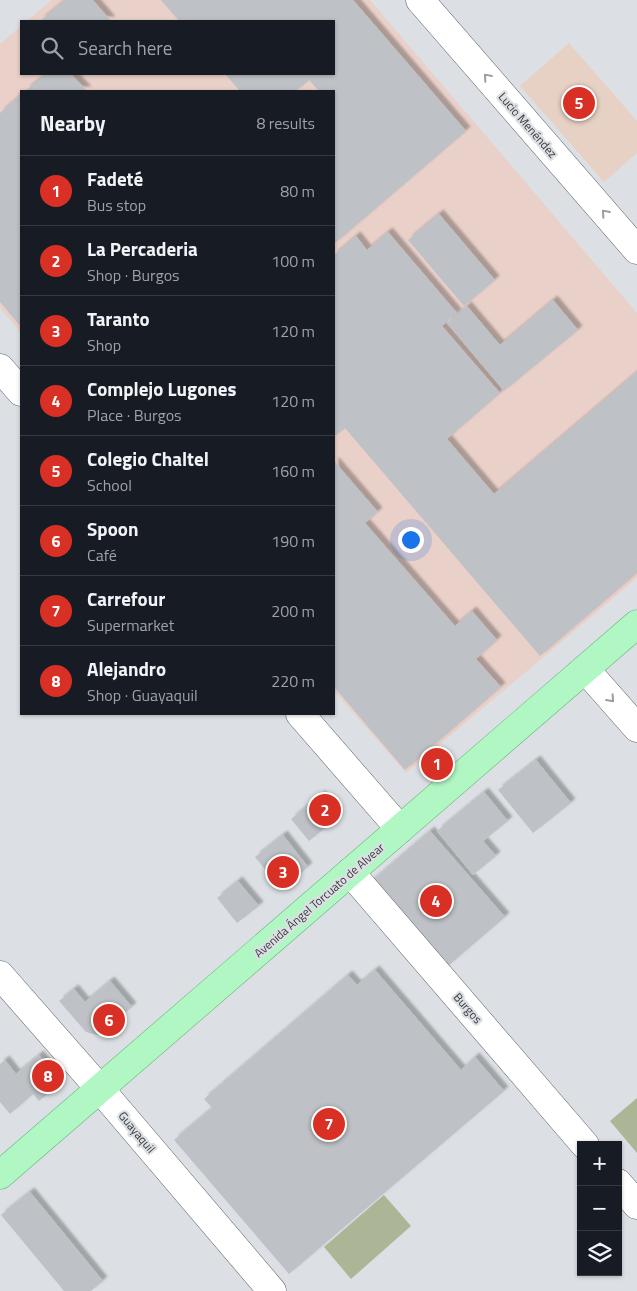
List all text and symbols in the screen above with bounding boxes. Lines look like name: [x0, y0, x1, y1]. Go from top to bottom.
search box: [20, 20, 335, 75]
text: Search here: [78, 33, 172, 62]
icon: search: [38, 34, 66, 62]
one-way arrow: [484, 74, 493, 83]
pin: 5: [563, 84, 595, 122]
street label: Lucio Menéndez: [494, 88, 562, 162]
text: Nearby: [40, 107, 105, 139]
text: 8 results: [256, 111, 315, 135]
text: Fadeté: [87, 164, 143, 193]
text: 1: [52, 179, 60, 203]
text: 80 m: [280, 179, 315, 203]
text: Bus stop: [87, 193, 146, 217]
one-way arrow: [602, 210, 611, 219]
text: La Percaderia: [87, 234, 198, 263]
text: 2: [52, 249, 60, 273]
text: 100 m: [271, 249, 315, 273]
text: Shop · Burgos: [87, 263, 180, 287]
text: Taranto: [87, 304, 150, 333]
text: 3: [52, 319, 60, 343]
text: 120 m: [271, 319, 315, 343]
text: Shop: [87, 333, 121, 357]
text: Complejo Lugones: [87, 374, 236, 403]
text: 4: [52, 389, 60, 413]
text: 120 m: [271, 389, 315, 413]
text: Place · Burgos: [87, 403, 182, 427]
text: Colegio Chaltel: [87, 444, 209, 473]
text: 5: [52, 459, 60, 483]
text: 160 m: [271, 459, 315, 483]
text: School: [87, 473, 132, 497]
text: Spoon: [87, 514, 138, 543]
your location: [398, 527, 424, 553]
text: 6: [52, 529, 60, 553]
text: 190 m: [271, 529, 315, 553]
text: Café: [87, 543, 117, 567]
text: Carrefour: [87, 584, 165, 613]
text: 7: [52, 599, 60, 623]
text: 200 m: [271, 599, 315, 623]
text: Supermarket: [87, 613, 174, 637]
text: Alejandro: [87, 654, 166, 683]
text: 8: [52, 669, 60, 693]
text: 220 m: [271, 669, 315, 693]
text: Shop · Guayaquil: [87, 683, 198, 707]
one-way arrow: [605, 693, 614, 702]
pin: 1: [421, 745, 453, 783]
pin: 2: [309, 791, 341, 829]
street label: Avenida Ángel Torcuato de Alvear: [250, 838, 388, 962]
pin: 3: [267, 853, 299, 891]
pin: 4: [420, 882, 452, 920]
street label: Burgos: [449, 988, 487, 1028]
pin: 6: [93, 1001, 125, 1039]
pin: 8: [32, 1057, 64, 1095]
pin: 7: [313, 1105, 345, 1143]
street label: Guayaquil: [114, 1107, 160, 1157]
map controls: [577, 1141, 622, 1276]
button: +: [577, 1141, 622, 1186]
button: −: [577, 1186, 622, 1231]
button: layers: [577, 1231, 622, 1276]

